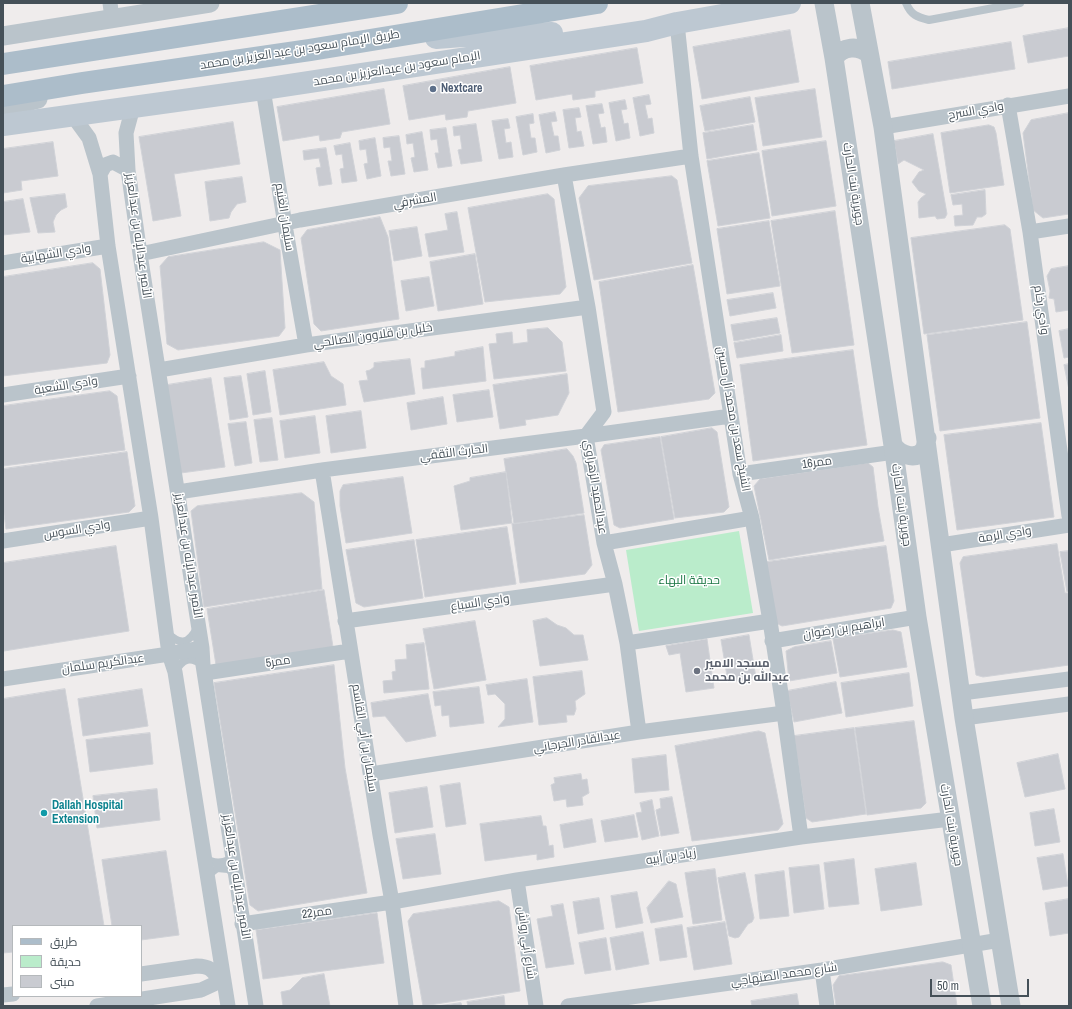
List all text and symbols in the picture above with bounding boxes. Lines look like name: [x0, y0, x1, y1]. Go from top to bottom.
street label: طريق الإمام سعود بن عبد العزيز بن محمد: [199, 27, 401, 73]
street label: الإمام سعود بن عبدالعزيز بن محمد: [312, 49, 482, 89]
place label: Nextcare: [441, 82, 483, 96]
marker: Nextcare: [428, 84, 438, 94]
street label: وادي السرح: [947, 99, 1005, 123]
street label: جويرية بنت الحارث: [839, 142, 867, 226]
street label: الأمير عبدالإله بن عبدالعزيز: [122, 172, 154, 300]
street label: سليمان الغنيم: [272, 182, 296, 252]
street label: المشرفي: [392, 190, 438, 212]
street label: وادي الشهابية: [20, 241, 92, 267]
street label: وادي رخام: [1030, 284, 1052, 336]
street label: خليل بن قلاوون الصالحي: [313, 321, 433, 351]
street label: الشيخ سعد بن محمد آل حسين: [713, 345, 753, 493]
street label: وادي الشعبة: [33, 374, 99, 398]
street label: عبدالحميد الزهراوي: [580, 439, 610, 535]
street label: الحارث الثقفي: [419, 442, 489, 464]
street label: ممر16: [801, 454, 833, 472]
street label: جويرية بنت الحارث: [888, 463, 914, 547]
street label: الأمير عبدالإله بن عبدالعزيز: [171, 492, 205, 620]
street label: وادي السوس: [43, 518, 111, 542]
street label: وادي الرمة: [977, 524, 1033, 546]
park label: حديقة البهاء: [658, 574, 720, 588]
street label: وادي السباع: [449, 592, 511, 614]
street label: ابراهيم بن رضوان: [802, 615, 886, 643]
street label: عبدالكريم سلمان: [61, 651, 145, 677]
street label: ممر5: [265, 653, 291, 671]
place label: مسجد الامير عبدالله بن محمد: [705, 657, 789, 685]
marker: مسجد الامير عبدالله بن محمد: [692, 666, 702, 676]
street label: سليمان بن أبي القاسم: [348, 683, 380, 793]
street label: عبدالقادر الجرجاني: [532, 728, 622, 756]
street label: جويرية بنت الحارث: [937, 783, 965, 867]
place label: Dallah Hospital Extension: [52, 799, 123, 827]
marker: Dallah Hospital Extension: [39, 808, 49, 818]
street label: الأمير عبدالإله بن عبدالعزيز: [219, 813, 253, 941]
street label: زياد بن أبيه: [645, 846, 697, 868]
street label: ممر22: [301, 904, 333, 922]
street label: شارع أبي رواش: [514, 906, 538, 980]
legend: [12, 925, 142, 997]
text: طريق: [50, 934, 77, 950]
text: حديقة: [50, 954, 81, 970]
street label: شارع محمد الصنهاجي: [730, 960, 838, 990]
scale bar: [932, 971, 1031, 997]
text: مبنى: [50, 974, 75, 990]
text: 50 m: [937, 978, 959, 994]

